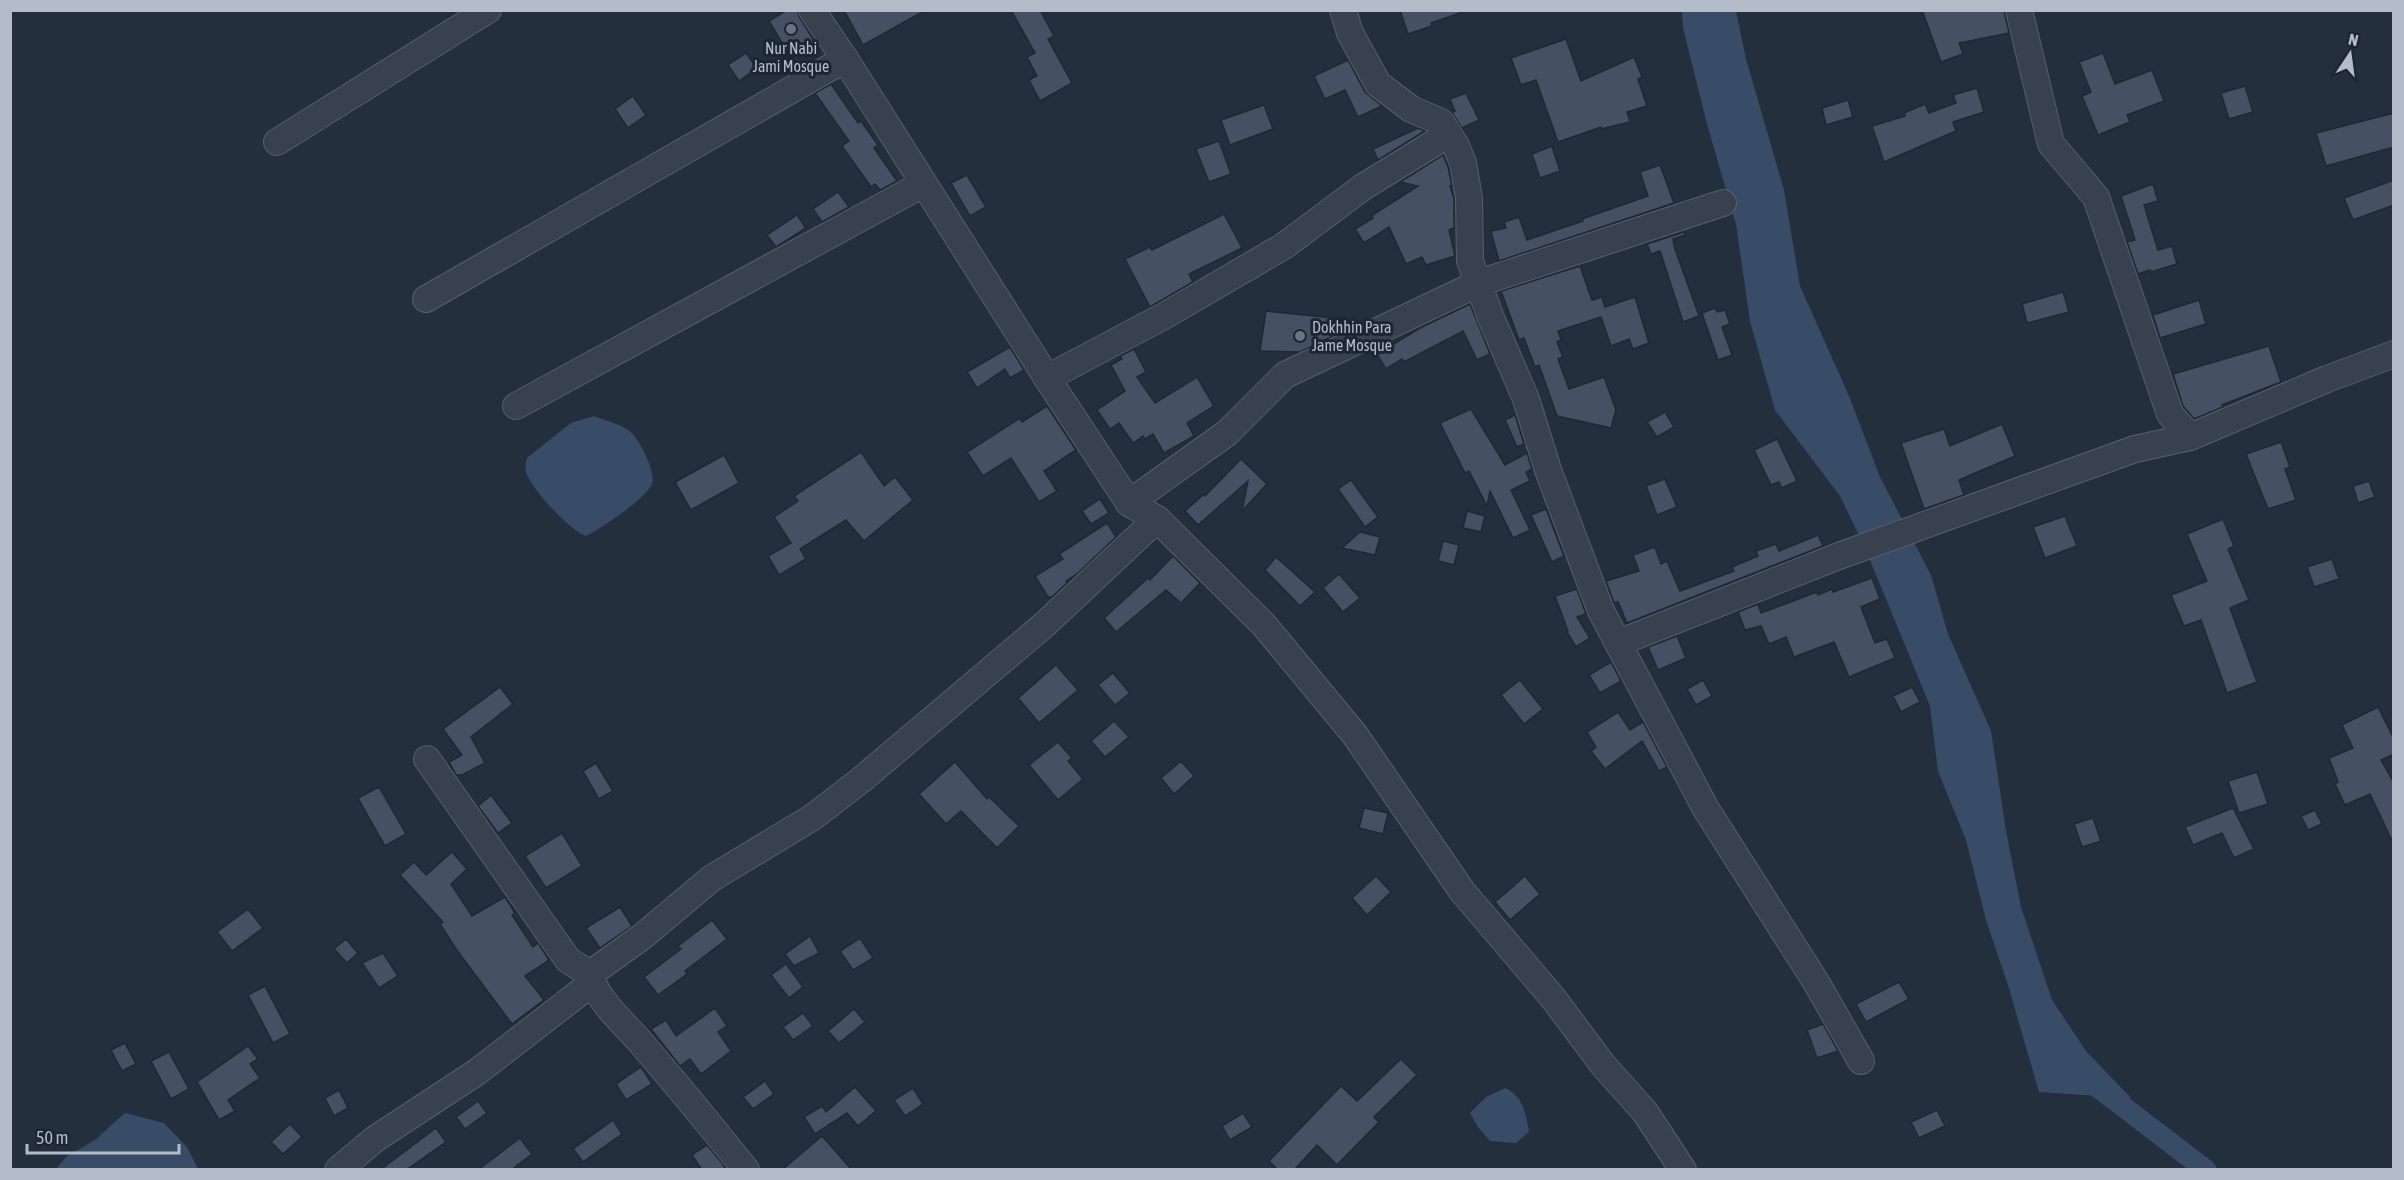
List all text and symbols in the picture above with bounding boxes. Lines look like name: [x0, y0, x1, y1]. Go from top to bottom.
marker: Nur Nabi Jami Mosque: [784, 22, 798, 36]
north arrow: [2320, 24, 2380, 84]
text: N: [2347, 30, 2360, 49]
place label: Nur Nabi Jami Mosque: [753, 39, 829, 76]
place label: Dokhhin Para Jame Mosque: [1312, 318, 1392, 355]
marker: Dokhhin Para Jame Mosque: [1293, 329, 1307, 343]
scale bar: [27, 1117, 178, 1155]
text: 50 m: [36, 1127, 68, 1148]

